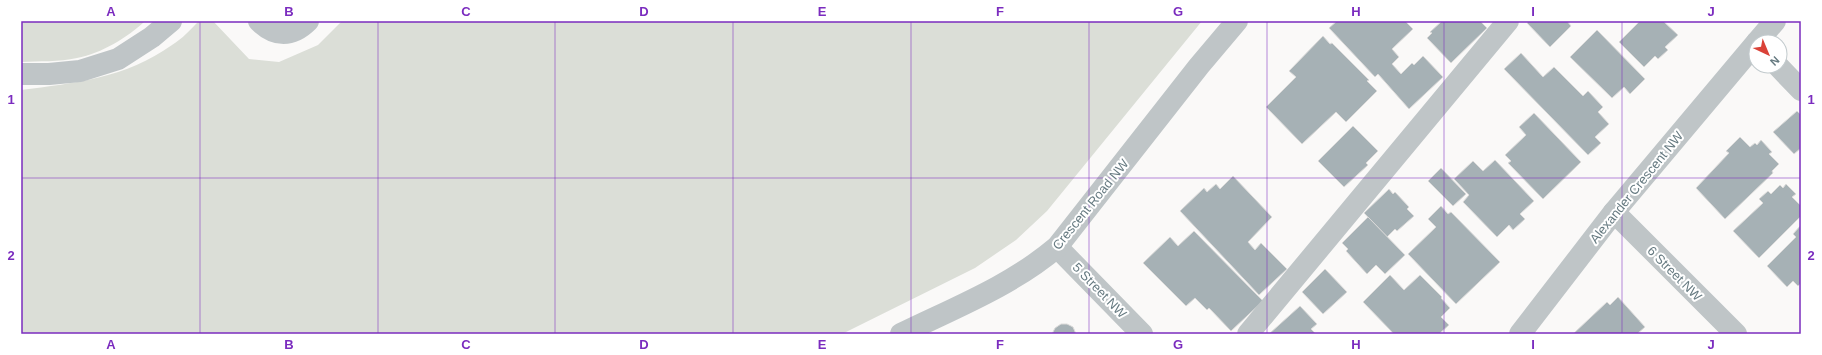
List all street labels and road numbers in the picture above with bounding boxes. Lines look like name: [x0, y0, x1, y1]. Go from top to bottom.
street label: Alexander Crescent NW: [1587, 128, 1687, 246]
street label: Crescent Road NW: [1049, 156, 1132, 253]
street label: 6 Street NW: [1644, 243, 1705, 304]
street label: 5 Street NW: [1070, 260, 1130, 322]

